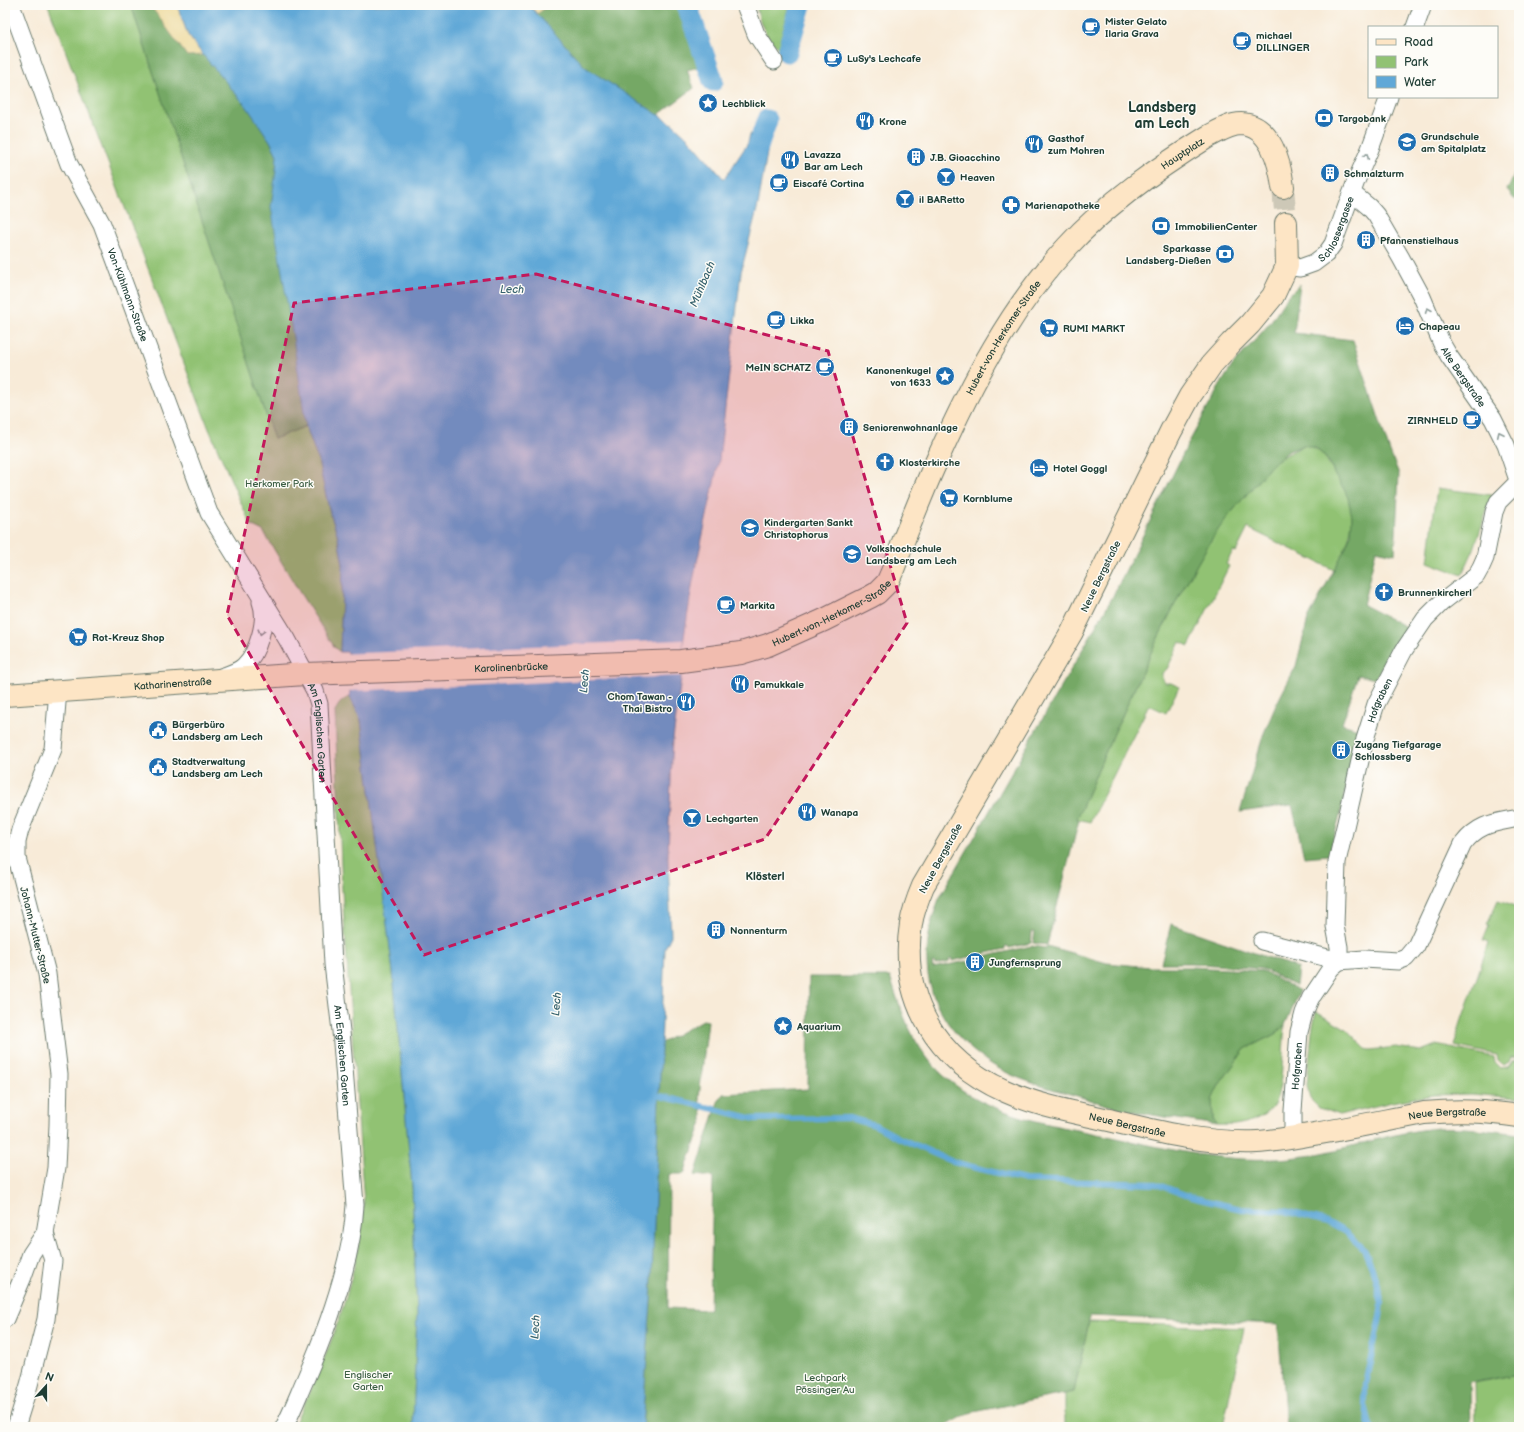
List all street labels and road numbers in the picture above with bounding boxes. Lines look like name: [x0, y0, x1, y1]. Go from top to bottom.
street label: Hauptplatz: [1159, 136, 1207, 172]
street label: Schlossergasse: [1316, 195, 1357, 265]
street label: Von-Kühlmann-Straße: [104, 247, 150, 343]
street label: Hubert-von-Herkomer-Straße: [964, 278, 1044, 397]
street label: Alte Bergstraße: [1438, 345, 1488, 410]
street label: Neue Bergstraße: [1078, 539, 1123, 614]
street label: Hubert-von-Herkomer-Straße: [770, 577, 894, 649]
street label: Karolinenbrücke: [474, 661, 548, 675]
street label: Katharinenstraße: [133, 676, 212, 693]
street label: Hofgraben: [1365, 676, 1396, 724]
street label: Am Englischen Garten: [305, 681, 328, 783]
street label: Neue Bergstraße: [917, 821, 965, 896]
street label: Johann-Mutter-Straße: [17, 886, 53, 985]
street label: Am Englischen Garten: [331, 1004, 352, 1107]
street label: Hofgraben: [1290, 1042, 1305, 1090]
street label: Neue Bergstraße: [1407, 1106, 1486, 1123]
street label: Neue Bergstraße: [1088, 1111, 1167, 1140]

